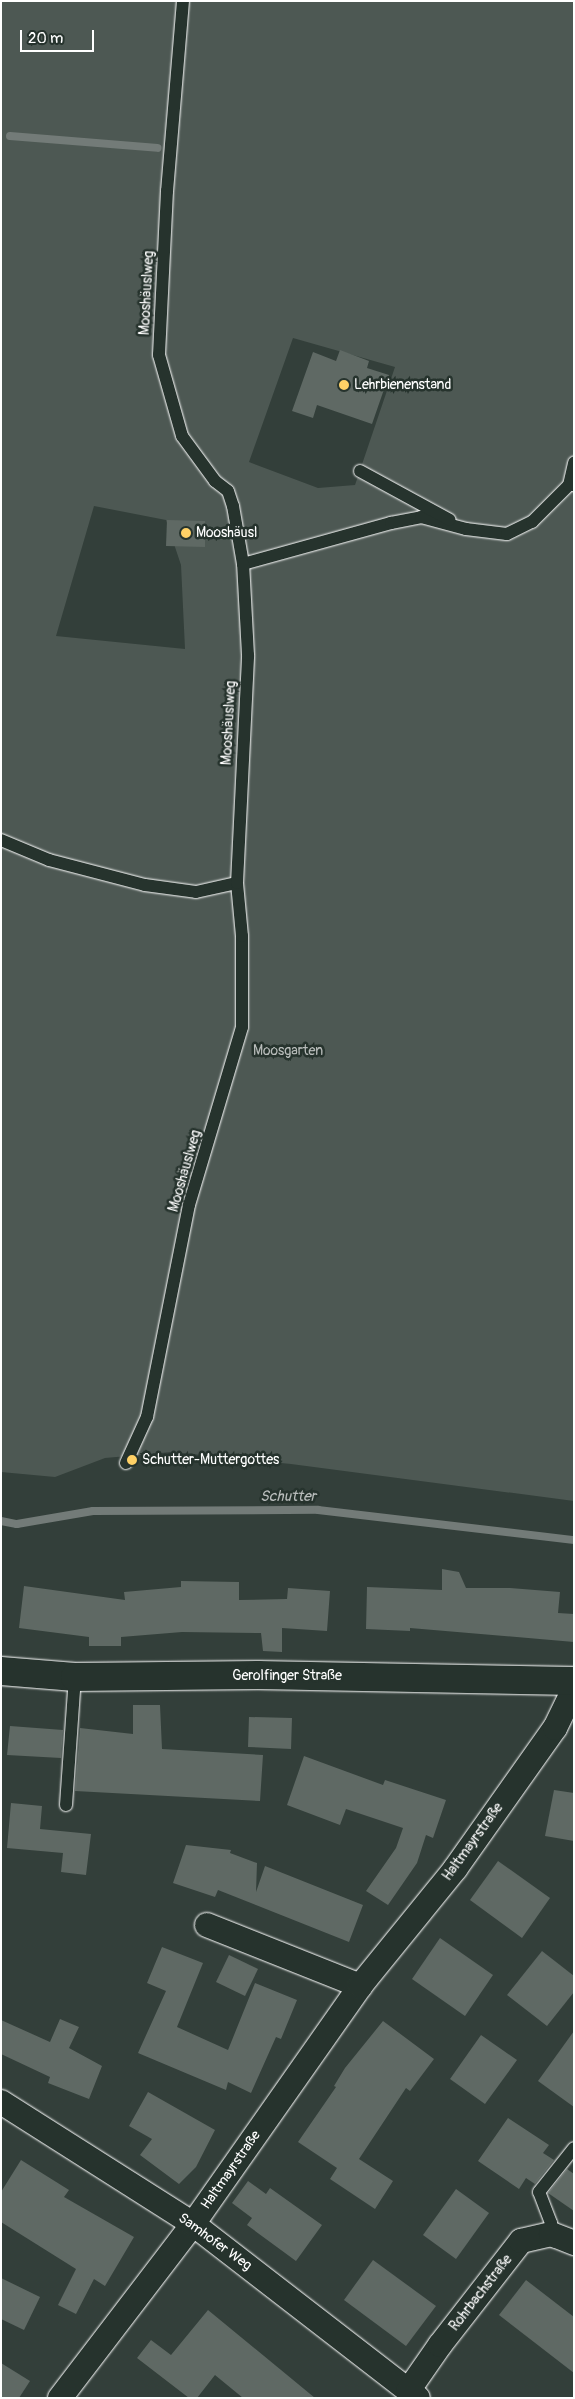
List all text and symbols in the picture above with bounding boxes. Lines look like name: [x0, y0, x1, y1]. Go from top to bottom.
scale bar: [22, 20, 96, 52]
text: 20 m: [28, 29, 63, 48]
street label: Mooshäuslweg: [136, 250, 158, 336]
place label: Lehrbienenstand: [354, 377, 451, 393]
marker: Lehrbienenstand: [338, 379, 350, 391]
place label: Mooshäusl: [196, 525, 257, 541]
marker: Mooshäusl: [180, 527, 192, 539]
street label: Mooshäuslweg: [218, 680, 240, 766]
park label: Moosgarten: [253, 1043, 323, 1059]
street label: Mooshäuslweg: [165, 1128, 205, 1214]
place label: Schutter-Muttergottes: [142, 1452, 279, 1468]
marker: Schutter-Muttergottes: [126, 1454, 138, 1466]
water label: Schutter: [260, 1488, 316, 1506]
street label: Gerolfinger Straße: [232, 1668, 342, 1684]
street label: Haltmayrstraße: [439, 1800, 507, 1884]
street label: Haltmayrstraße: [198, 2127, 264, 2213]
street label: Samhofer Weg: [175, 2210, 255, 2274]
street label: Rohrbachstraße: [446, 2252, 516, 2334]

